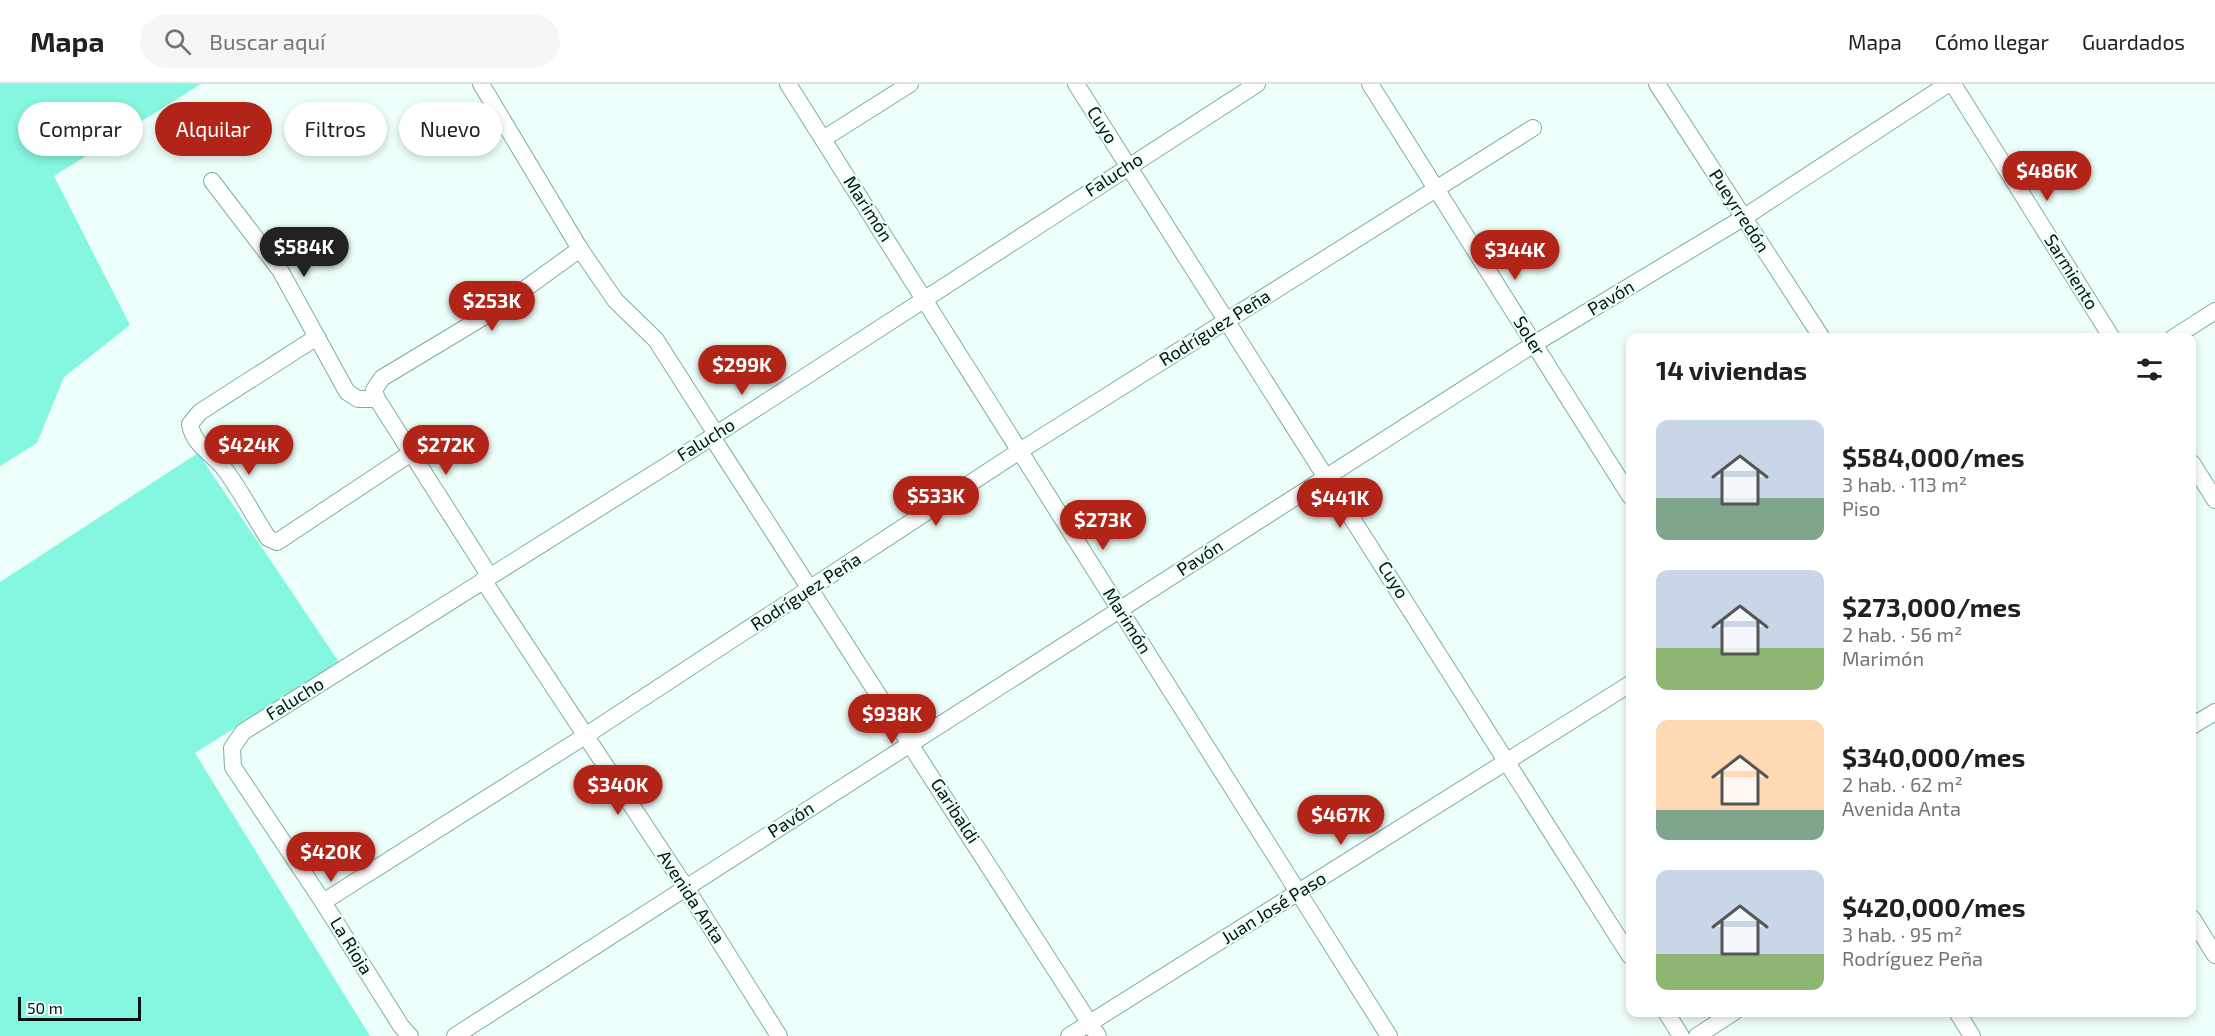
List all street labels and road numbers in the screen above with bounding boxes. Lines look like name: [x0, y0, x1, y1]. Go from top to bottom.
street label: Cuyo: [1083, 102, 1123, 147]
street label: Falucho: [1081, 147, 1146, 201]
street label: Pueyrredón: [1705, 165, 1775, 256]
street label: Marimón: [840, 172, 898, 245]
street label: Sarmiento: [2040, 230, 2104, 313]
street label: Pavón: [1583, 275, 1638, 320]
street label: Rodríguez Peña: [1155, 284, 1274, 370]
street label: Soler: [1509, 312, 1550, 359]
street label: Falucho: [672, 413, 739, 466]
street label: Pavón: [1172, 534, 1227, 580]
street label: Rodríguez Peña: [746, 547, 865, 635]
street label: Cuyo: [1374, 557, 1414, 602]
street label: Marimón: [1099, 583, 1157, 658]
street label: Falucho: [261, 672, 328, 725]
street label: Garibaldi: [927, 774, 985, 847]
street label: Pavón: [763, 796, 818, 842]
street label: Avenida Anta: [653, 846, 730, 947]
street label: Juan José Paso: [1217, 866, 1330, 948]
street label: La Rioja: [326, 913, 378, 978]

